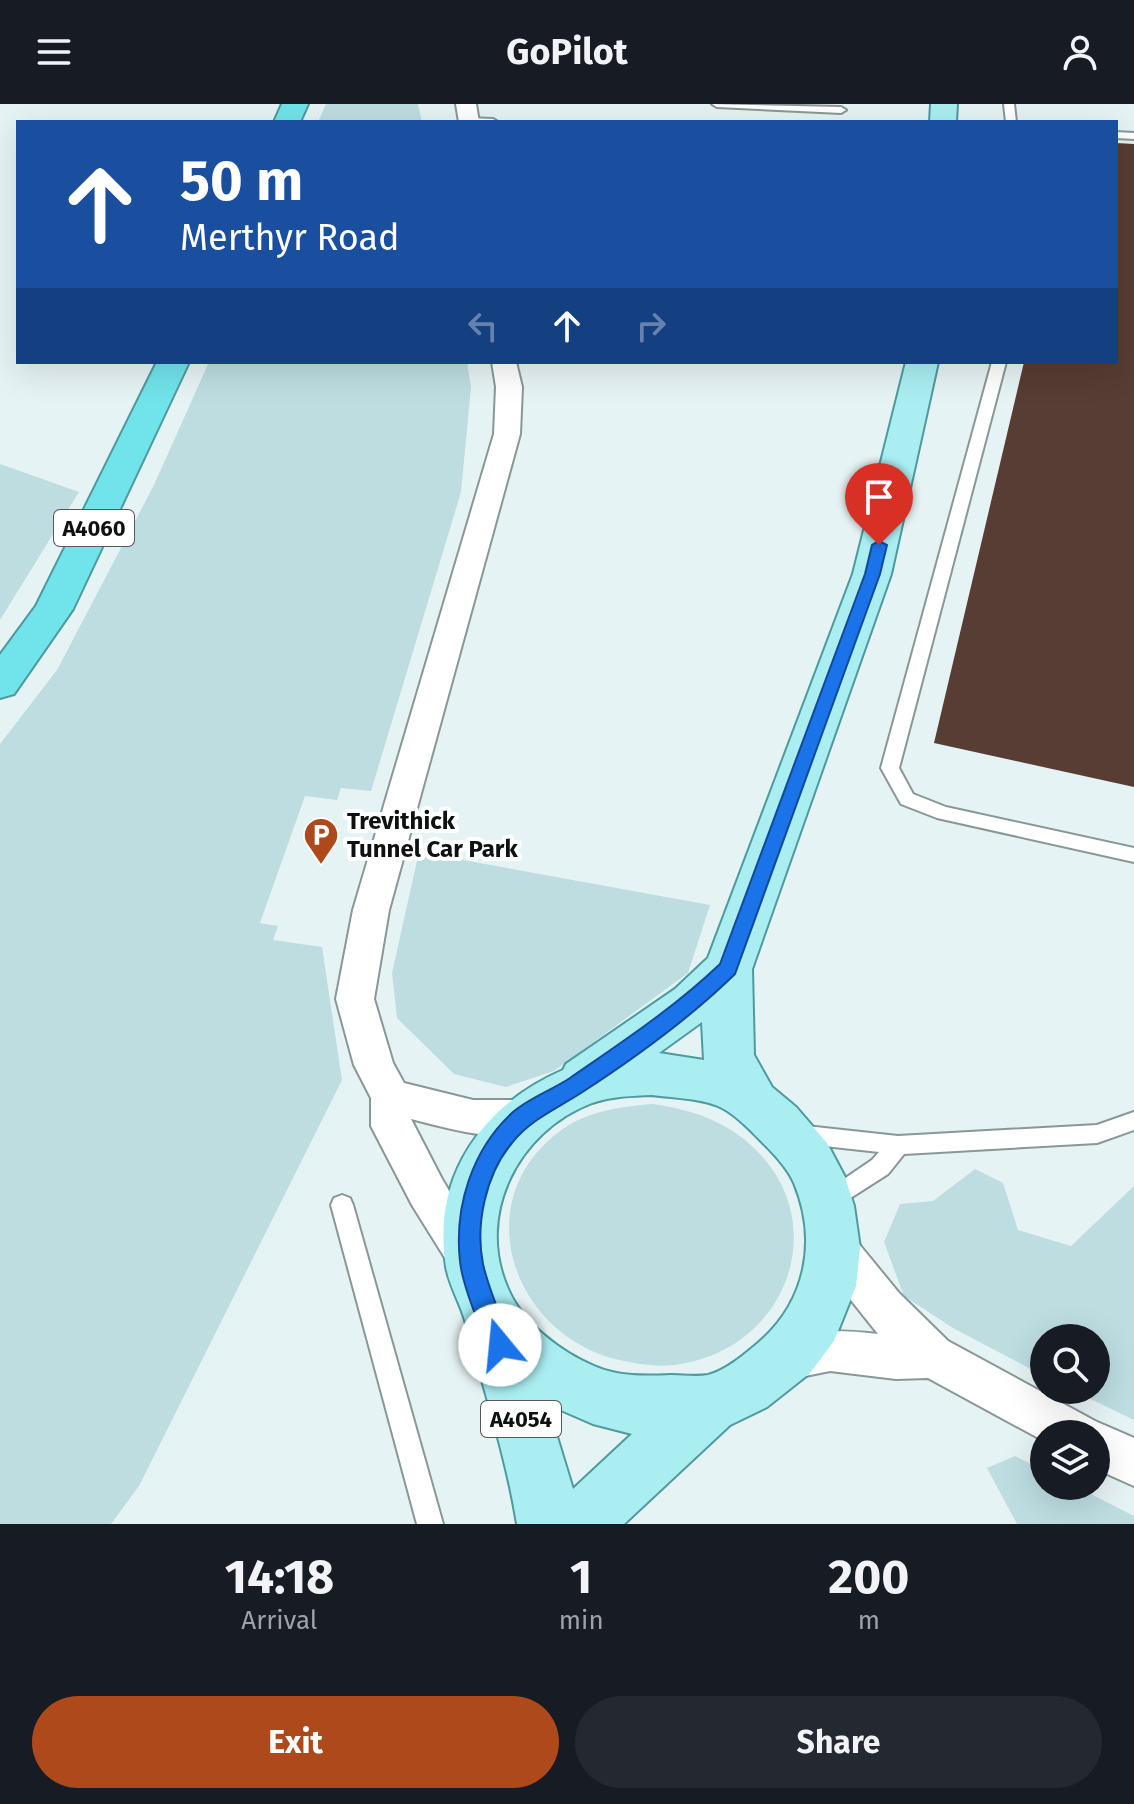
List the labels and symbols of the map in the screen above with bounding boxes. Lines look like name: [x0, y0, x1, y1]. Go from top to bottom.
pin: [845, 463, 913, 545]
road number: A4060: [54, 510, 134, 546]
place label: Trevithick Tunnel Car Park: [347, 807, 518, 863]
parking icon: Trevithick Tunnel Car Park: [302, 816, 340, 866]
position arrow: [458, 1303, 542, 1387]
road number: A4054: [481, 1401, 561, 1437]

